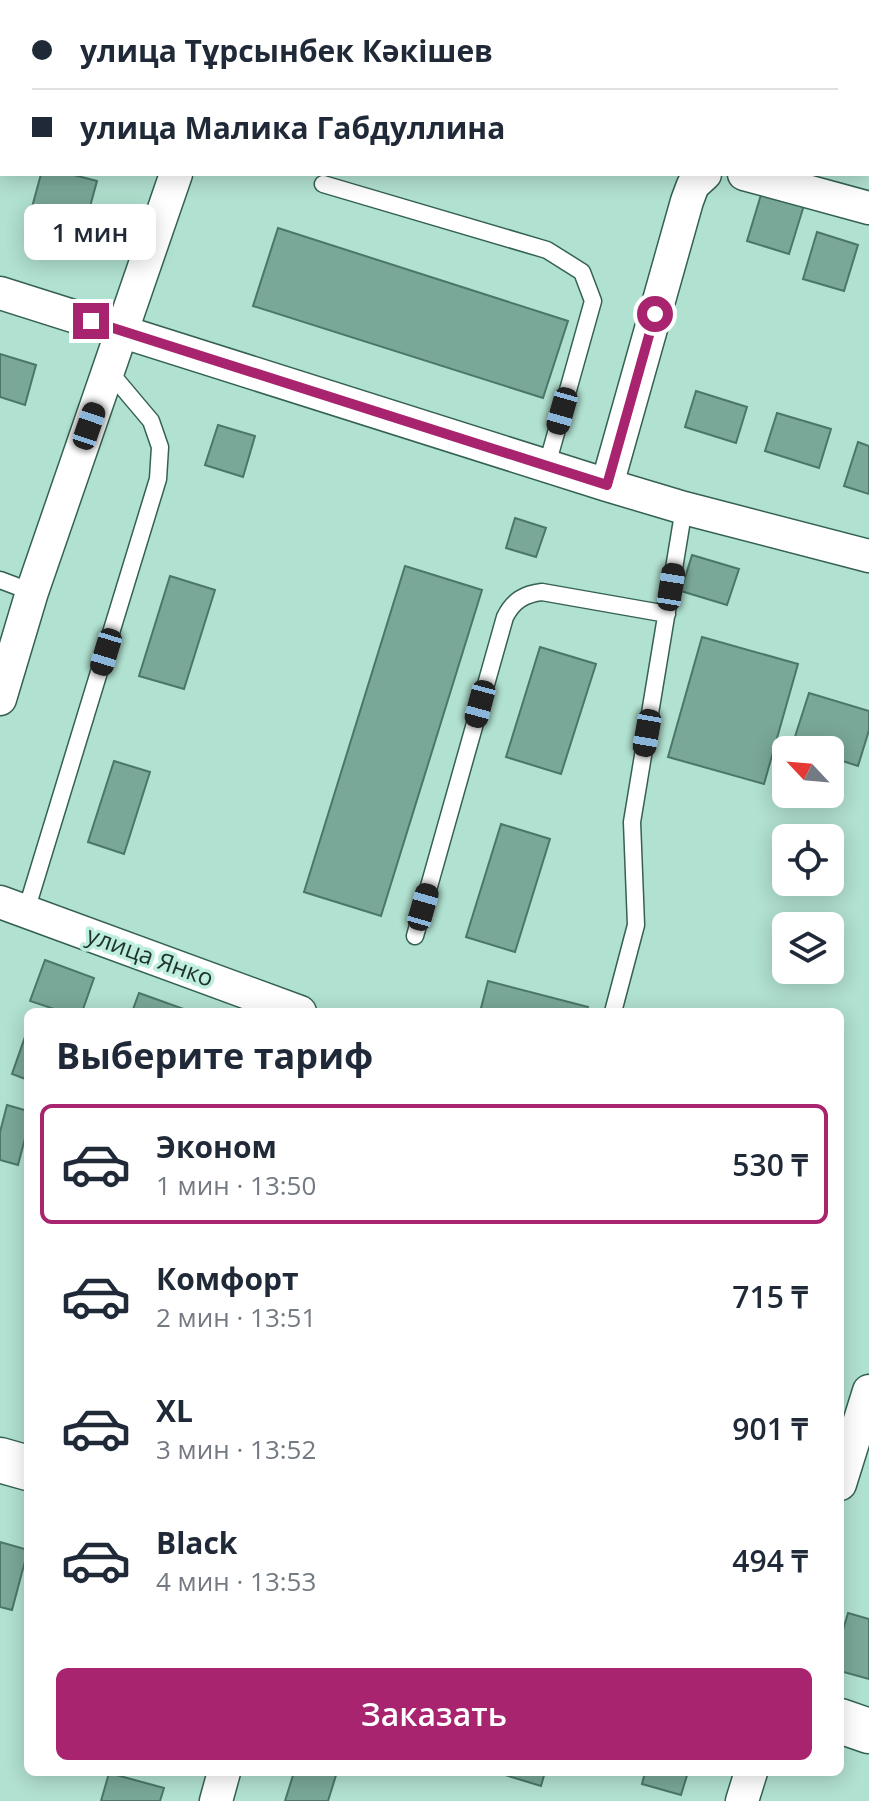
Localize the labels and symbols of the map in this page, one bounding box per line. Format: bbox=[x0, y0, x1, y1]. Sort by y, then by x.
callout: 1 мин bbox=[25, 205, 157, 261]
route start bbox=[637, 296, 673, 332]
route end bbox=[73, 303, 109, 339]
car bbox=[544, 385, 580, 437]
car bbox=[70, 399, 108, 453]
car bbox=[655, 561, 687, 613]
car bbox=[88, 626, 124, 678]
car bbox=[462, 678, 498, 730]
car bbox=[631, 707, 663, 759]
north arrow bbox=[772, 736, 844, 808]
car bbox=[405, 881, 441, 933]
street label: улица Янко bbox=[82, 917, 219, 994]

